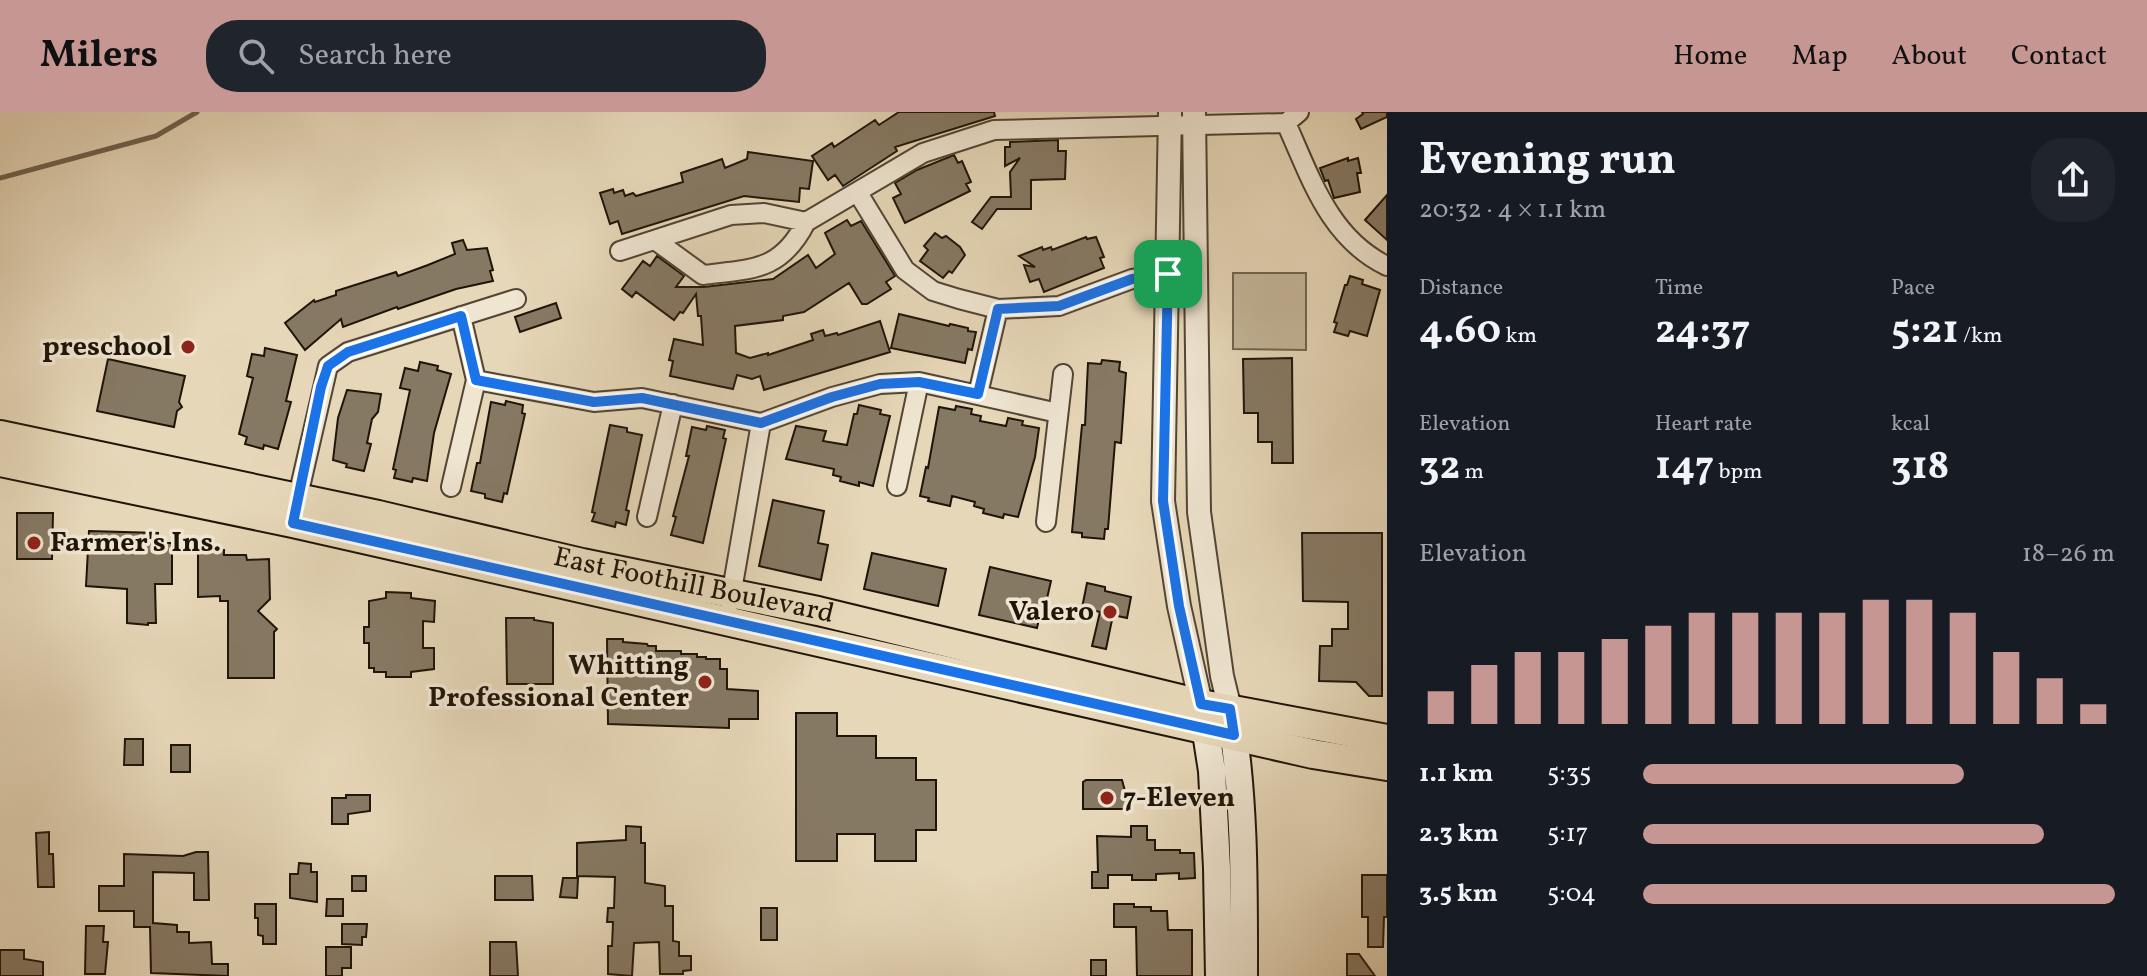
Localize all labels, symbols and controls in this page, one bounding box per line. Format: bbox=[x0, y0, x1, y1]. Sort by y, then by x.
search box bbox=[206, 20, 766, 92]
text: Milers bbox=[40, 30, 158, 83]
icon: search bbox=[234, 34, 278, 78]
text: Search here bbox=[298, 35, 452, 77]
text: Home bbox=[1673, 37, 1747, 76]
text: Map bbox=[1791, 37, 1847, 76]
text: About bbox=[1891, 37, 1967, 76]
text: Contact bbox=[2011, 37, 2107, 76]
text: Evening run bbox=[1419, 131, 1676, 192]
button: share bbox=[2031, 138, 2115, 222]
text: 20:32 · 4 × 1.1 km bbox=[1419, 192, 1606, 228]
pin bbox=[1134, 240, 1202, 308]
icon: arrive bbox=[1146, 252, 1190, 296]
text: Distance bbox=[1419, 273, 1503, 304]
text: Time bbox=[1655, 273, 1703, 304]
text: Pace bbox=[1891, 273, 1935, 304]
text: 4.60 bbox=[1419, 304, 1501, 360]
text: 24:37 bbox=[1655, 304, 1750, 360]
text: 5:21 bbox=[1891, 304, 1958, 360]
text: km bbox=[1501, 321, 1537, 352]
text: /km bbox=[1958, 321, 2002, 352]
place label: preschool bbox=[42, 328, 172, 367]
marker: preschool bbox=[179, 338, 197, 356]
text: Elevation bbox=[1419, 409, 1510, 440]
text: Heart rate bbox=[1655, 409, 1752, 440]
text: kcal bbox=[1891, 409, 1930, 440]
text: 32 bbox=[1419, 440, 1460, 496]
text: 147 bbox=[1655, 440, 1714, 496]
text: 318 bbox=[1891, 440, 1949, 496]
text: m bbox=[1460, 457, 1484, 488]
text: bpm bbox=[1714, 457, 1763, 488]
place label: Farmer's Ins. bbox=[50, 524, 221, 563]
marker: Farmer's Ins. bbox=[25, 534, 43, 552]
text: Elevation bbox=[1419, 536, 1527, 572]
text: 18–26 m bbox=[2022, 536, 2115, 572]
street label: East Foothill Boulevard bbox=[550, 537, 838, 634]
place label: Valero bbox=[1009, 593, 1094, 632]
marker: Valero bbox=[1101, 603, 1119, 621]
place label: Whitting Professional Center bbox=[428, 647, 689, 718]
marker: Whitting Professional Center bbox=[696, 673, 714, 691]
text: 1.1 km bbox=[1419, 756, 1493, 792]
text: 5:35 bbox=[1547, 756, 1592, 792]
place label: 7-Eleven bbox=[1123, 779, 1235, 818]
marker: 7-Eleven bbox=[1098, 789, 1116, 807]
text: 2.3 km bbox=[1419, 816, 1499, 852]
text: 5:17 bbox=[1547, 816, 1588, 852]
text: 3.5 km bbox=[1419, 876, 1498, 912]
text: 5:04 bbox=[1547, 876, 1596, 912]

